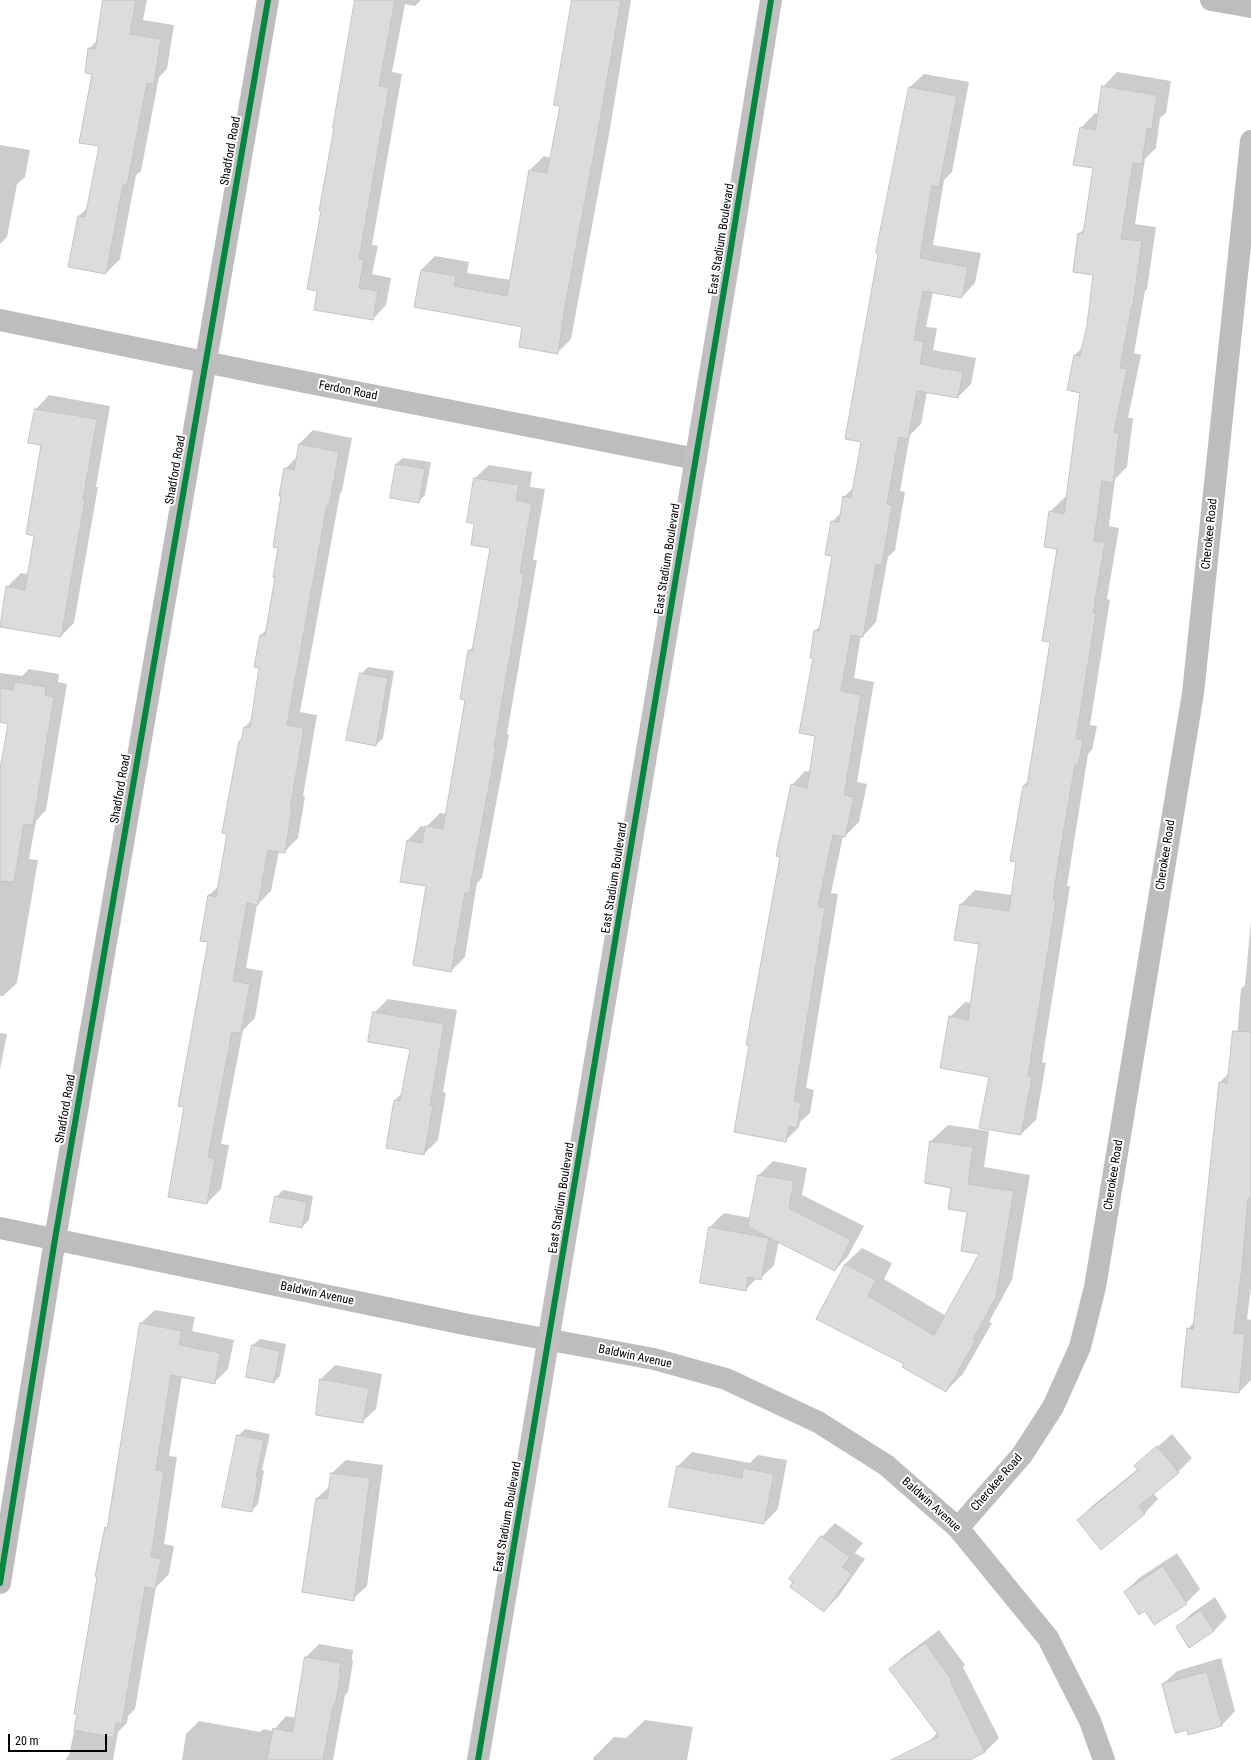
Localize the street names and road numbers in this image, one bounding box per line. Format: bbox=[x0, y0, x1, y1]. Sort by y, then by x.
street label: Shadford Road bbox=[218, 115, 244, 187]
street label: East Stadium Boulevard bbox=[706, 182, 738, 296]
street label: Ferdon Road bbox=[317, 378, 379, 404]
street label: Shadford Road bbox=[163, 434, 189, 506]
street label: Cherokee Road bbox=[1199, 498, 1221, 570]
street label: East Stadium Boulevard bbox=[652, 502, 684, 616]
street label: Shadford Road bbox=[108, 753, 134, 825]
street label: Cherokee Road bbox=[1153, 819, 1179, 891]
street label: East Stadium Boulevard bbox=[599, 821, 631, 935]
street label: Shadford Road bbox=[53, 1073, 79, 1145]
street label: Cherokee Road bbox=[1101, 1139, 1127, 1211]
street label: East Stadium Boulevard bbox=[546, 1141, 578, 1255]
street label: Baldwin Avenue bbox=[279, 1279, 355, 1309]
street label: Baldwin Avenue bbox=[597, 1342, 673, 1372]
street label: Cherokee Road bbox=[968, 1451, 1026, 1515]
street label: East Stadium Boulevard bbox=[491, 1460, 525, 1574]
street label: Baldwin Avenue bbox=[898, 1475, 964, 1535]

